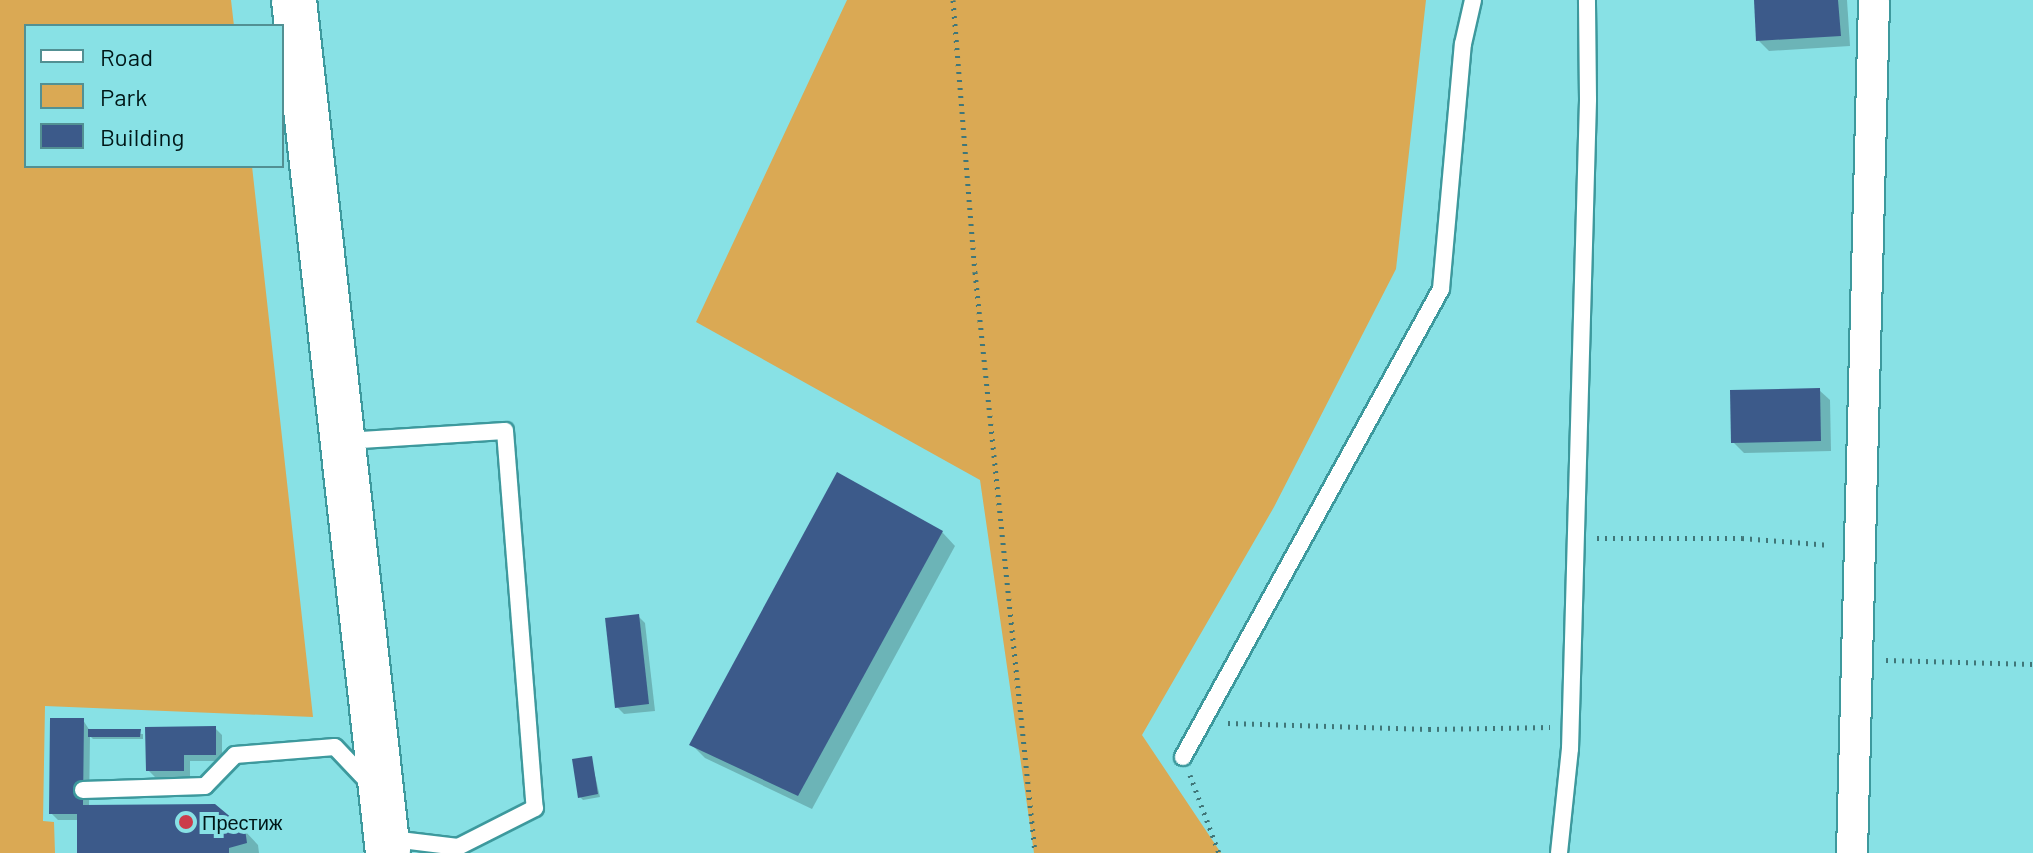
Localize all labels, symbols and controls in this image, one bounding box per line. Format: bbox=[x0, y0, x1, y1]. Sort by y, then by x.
legend bbox=[24, 24, 284, 168]
text: Road bbox=[100, 42, 153, 71]
text: Park bbox=[100, 82, 147, 111]
text: Building bbox=[100, 122, 184, 151]
place label: Престиж bbox=[202, 810, 282, 834]
marker: Престиж bbox=[177, 813, 195, 831]

